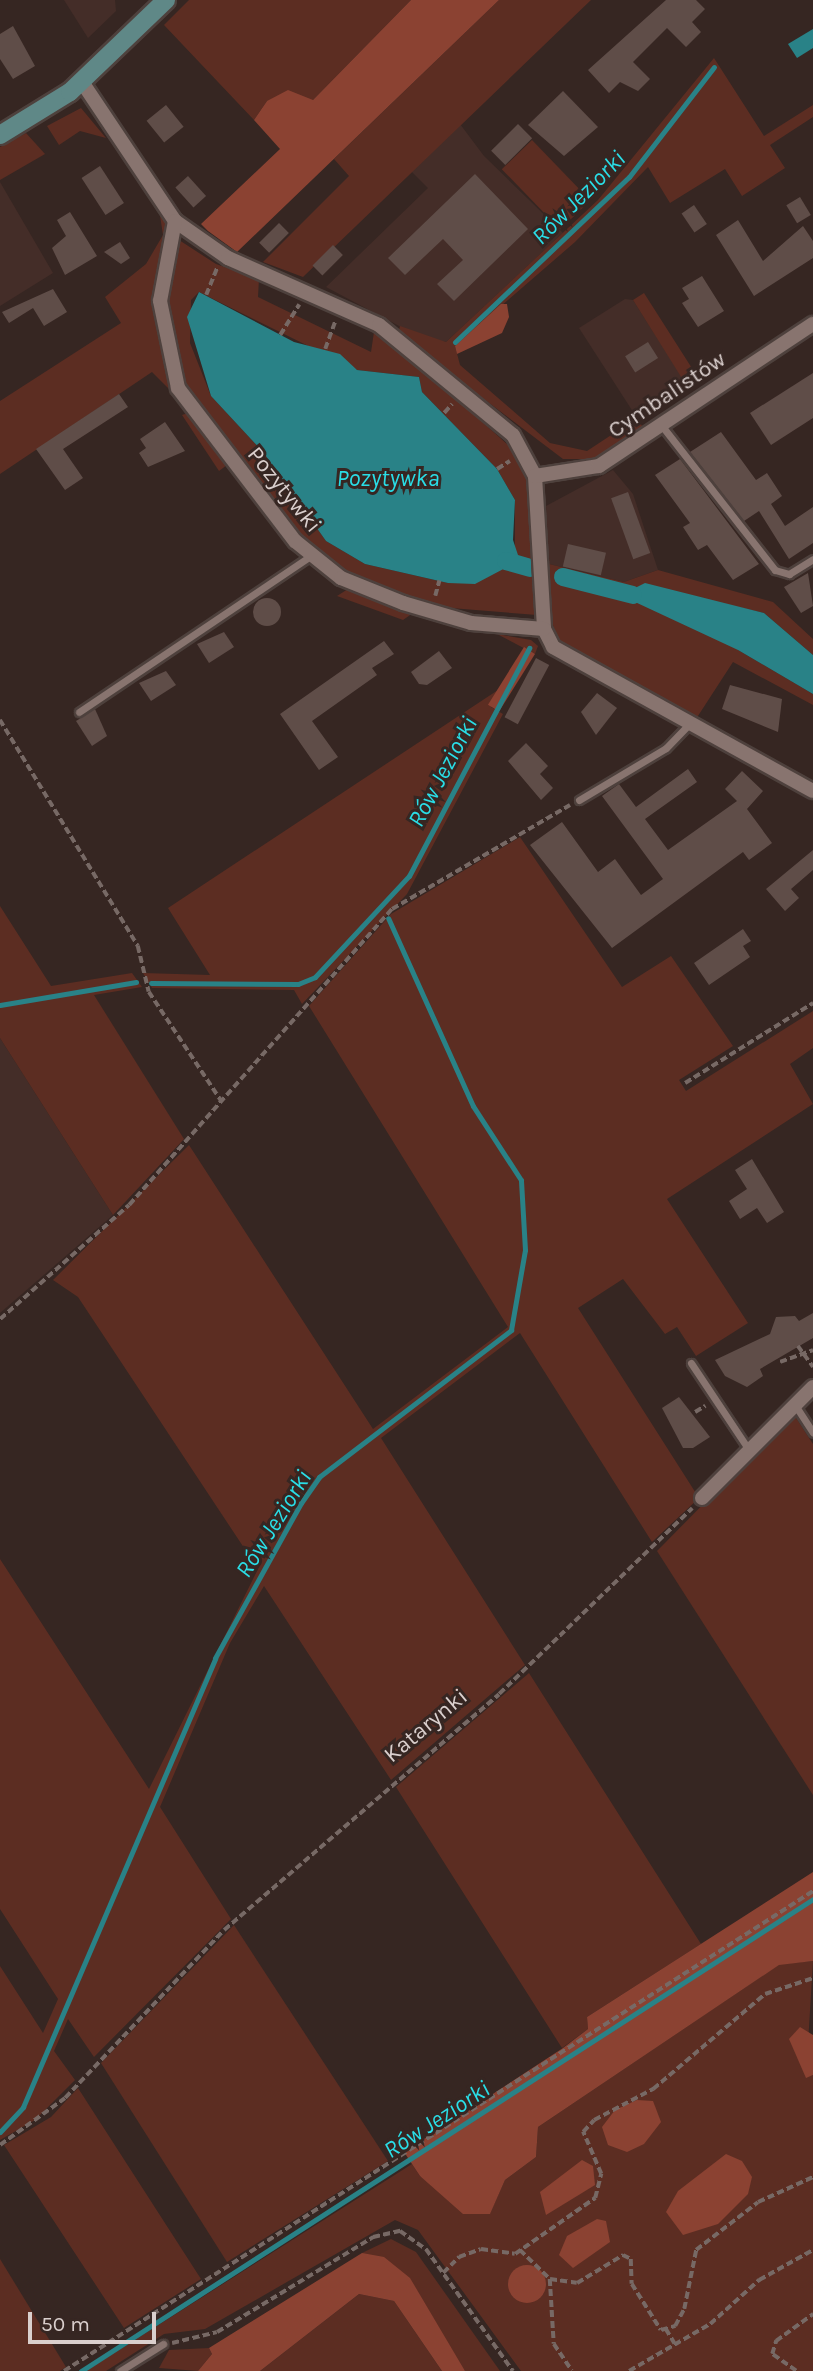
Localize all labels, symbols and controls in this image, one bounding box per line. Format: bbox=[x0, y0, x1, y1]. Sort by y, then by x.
water label: Rów Jeziorki bbox=[526, 145, 632, 251]
street label: Cymbalistów bbox=[603, 346, 731, 444]
street label: Pozytywki bbox=[241, 441, 327, 539]
water label: Pozytywka bbox=[337, 465, 439, 493]
water label: Rów Jeziorki bbox=[402, 712, 484, 832]
water label: Rów Jeziorki bbox=[230, 1465, 318, 1583]
street label: Katarynki bbox=[379, 1683, 473, 1769]
water label: Rów Jeziorki bbox=[378, 2075, 496, 2165]
scale bar bbox=[32, 2298, 159, 2342]
text: 50 m bbox=[41, 2312, 90, 2336]

